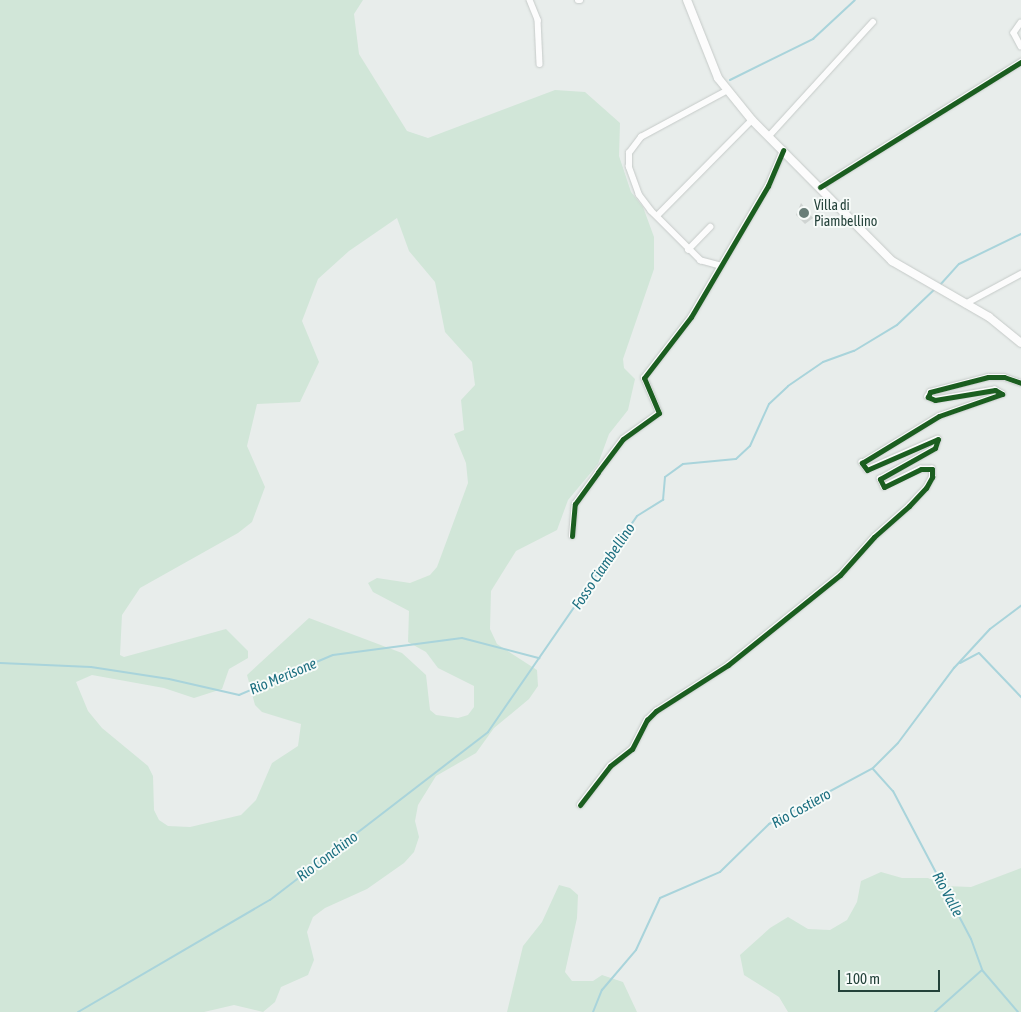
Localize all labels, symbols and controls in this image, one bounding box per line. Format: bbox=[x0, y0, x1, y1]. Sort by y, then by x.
place label: Villa di Piambellino bbox=[814, 197, 877, 230]
marker: Villa di Piambellino bbox=[798, 207, 810, 219]
water label: Fosso Ciambellino bbox=[568, 519, 638, 613]
water label: Rio Merisone bbox=[247, 654, 319, 698]
water label: Rio Costiero bbox=[768, 784, 834, 832]
water label: Rio Conchino bbox=[293, 827, 361, 885]
water label: Rio Valle bbox=[929, 868, 967, 920]
scale bar bbox=[841, 960, 944, 992]
text: 100 m bbox=[846, 970, 880, 987]

